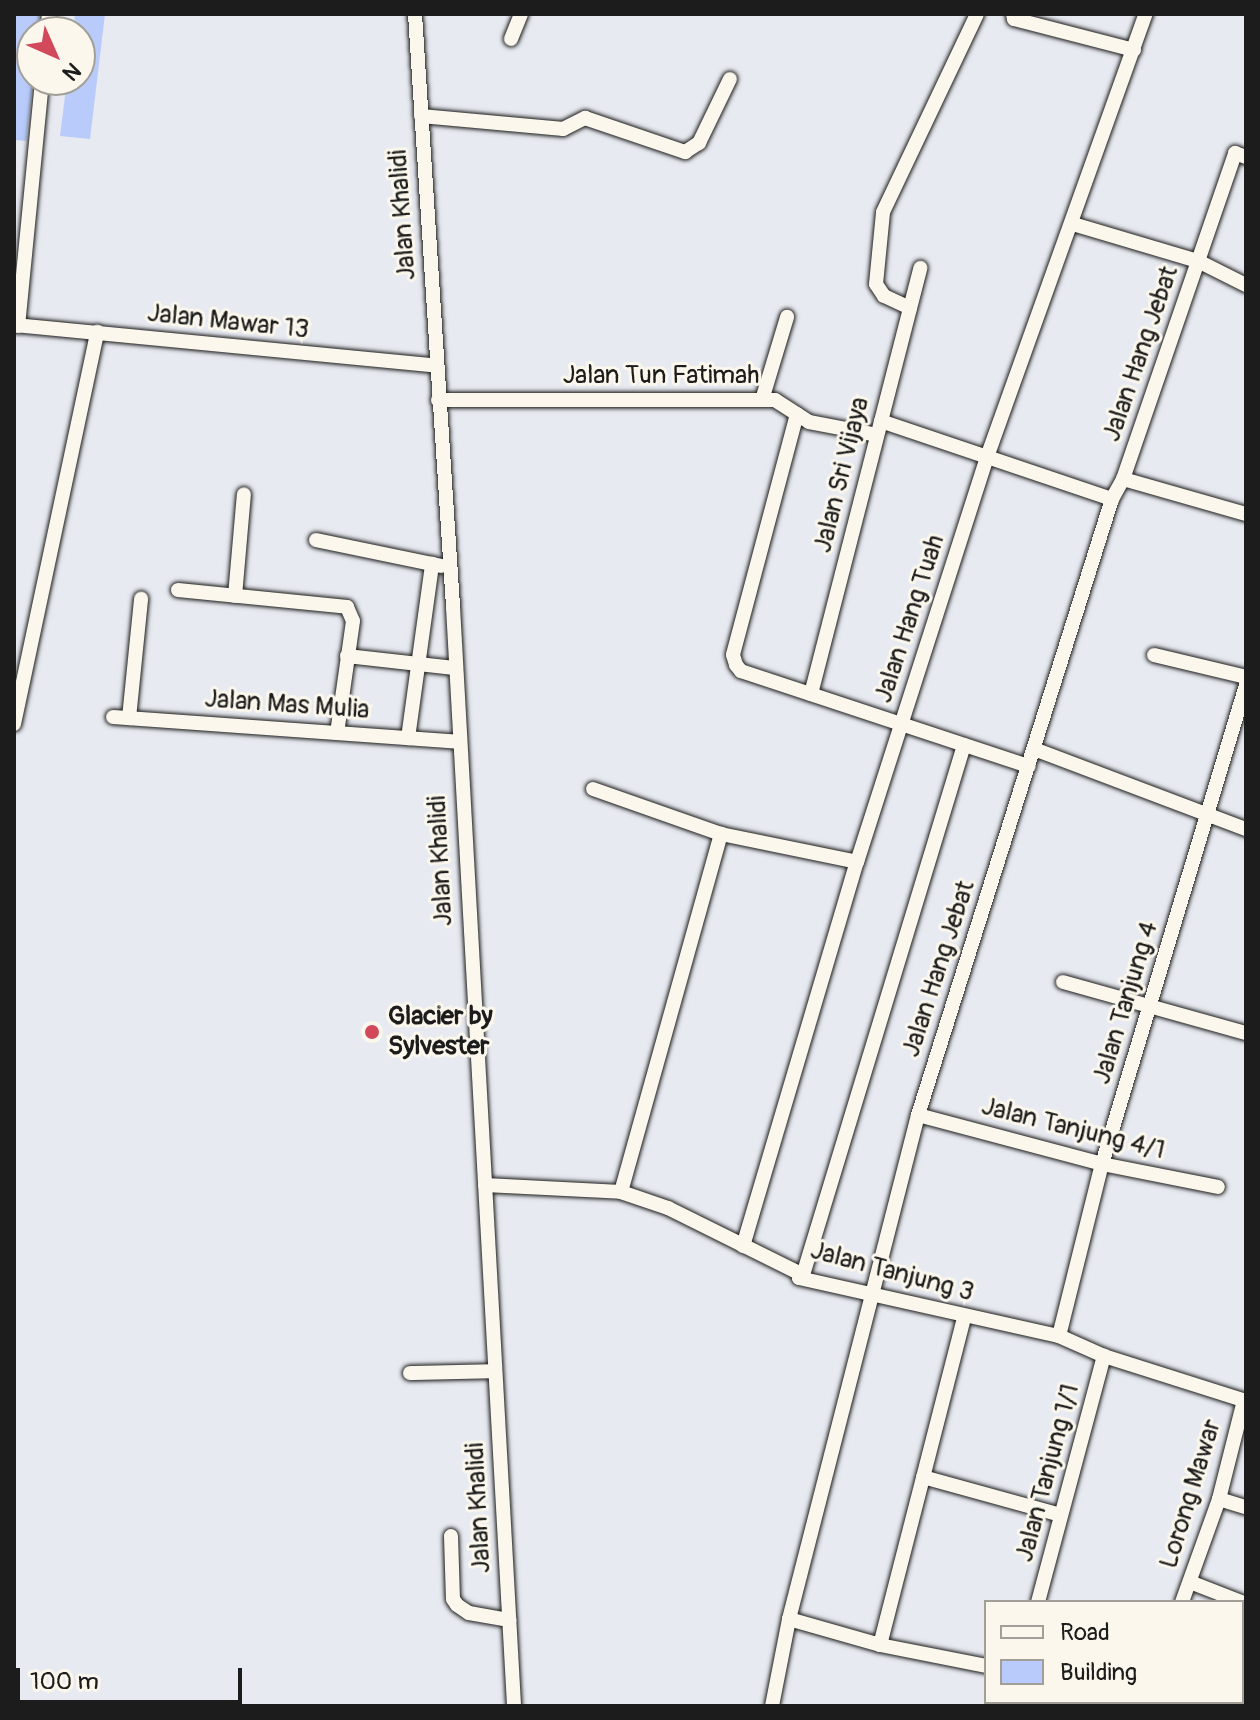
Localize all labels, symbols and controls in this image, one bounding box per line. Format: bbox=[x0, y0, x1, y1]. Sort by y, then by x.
north arrow bbox=[16, 16, 96, 96]
text: N bbox=[56, 56, 87, 87]
street label: Jalan Khalidi bbox=[383, 149, 423, 281]
street label: Jalan Hang Jebat bbox=[1096, 262, 1186, 446]
street label: Jalan Mawar 13 bbox=[146, 298, 310, 346]
street label: Jalan Tun Fatimah bbox=[563, 360, 759, 392]
street label: Jalan Sri Vijaya bbox=[808, 394, 876, 556]
street label: Jalan Hang Tuah bbox=[868, 531, 952, 707]
street label: Jalan Mas Mulia bbox=[204, 684, 370, 726]
street label: Jalan Khalidi bbox=[422, 795, 460, 927]
street label: Jalan Hang Jebat bbox=[896, 877, 982, 1061]
street label: Jalan Tanjung 4 bbox=[1086, 918, 1166, 1088]
place label: Glacier by Sylvester bbox=[388, 1001, 493, 1062]
marker: Glacier by Sylvester bbox=[363, 1023, 381, 1041]
street label: Jalan Tanjung 4/1 bbox=[978, 1091, 1168, 1167]
street label: Jalan Tanjung 3 bbox=[807, 1235, 977, 1309]
street label: Jalan Tanjung 1/1 bbox=[1009, 1381, 1087, 1565]
street label: Lorong Mawar bbox=[1154, 1416, 1228, 1572]
street label: Jalan Khalidi bbox=[460, 1442, 498, 1574]
legend bbox=[984, 1600, 1244, 1704]
text: Road bbox=[1060, 1618, 1110, 1647]
scale bar bbox=[20, 1652, 246, 1702]
text: Building bbox=[1060, 1658, 1137, 1687]
text: 100 m bbox=[30, 1667, 99, 1696]

